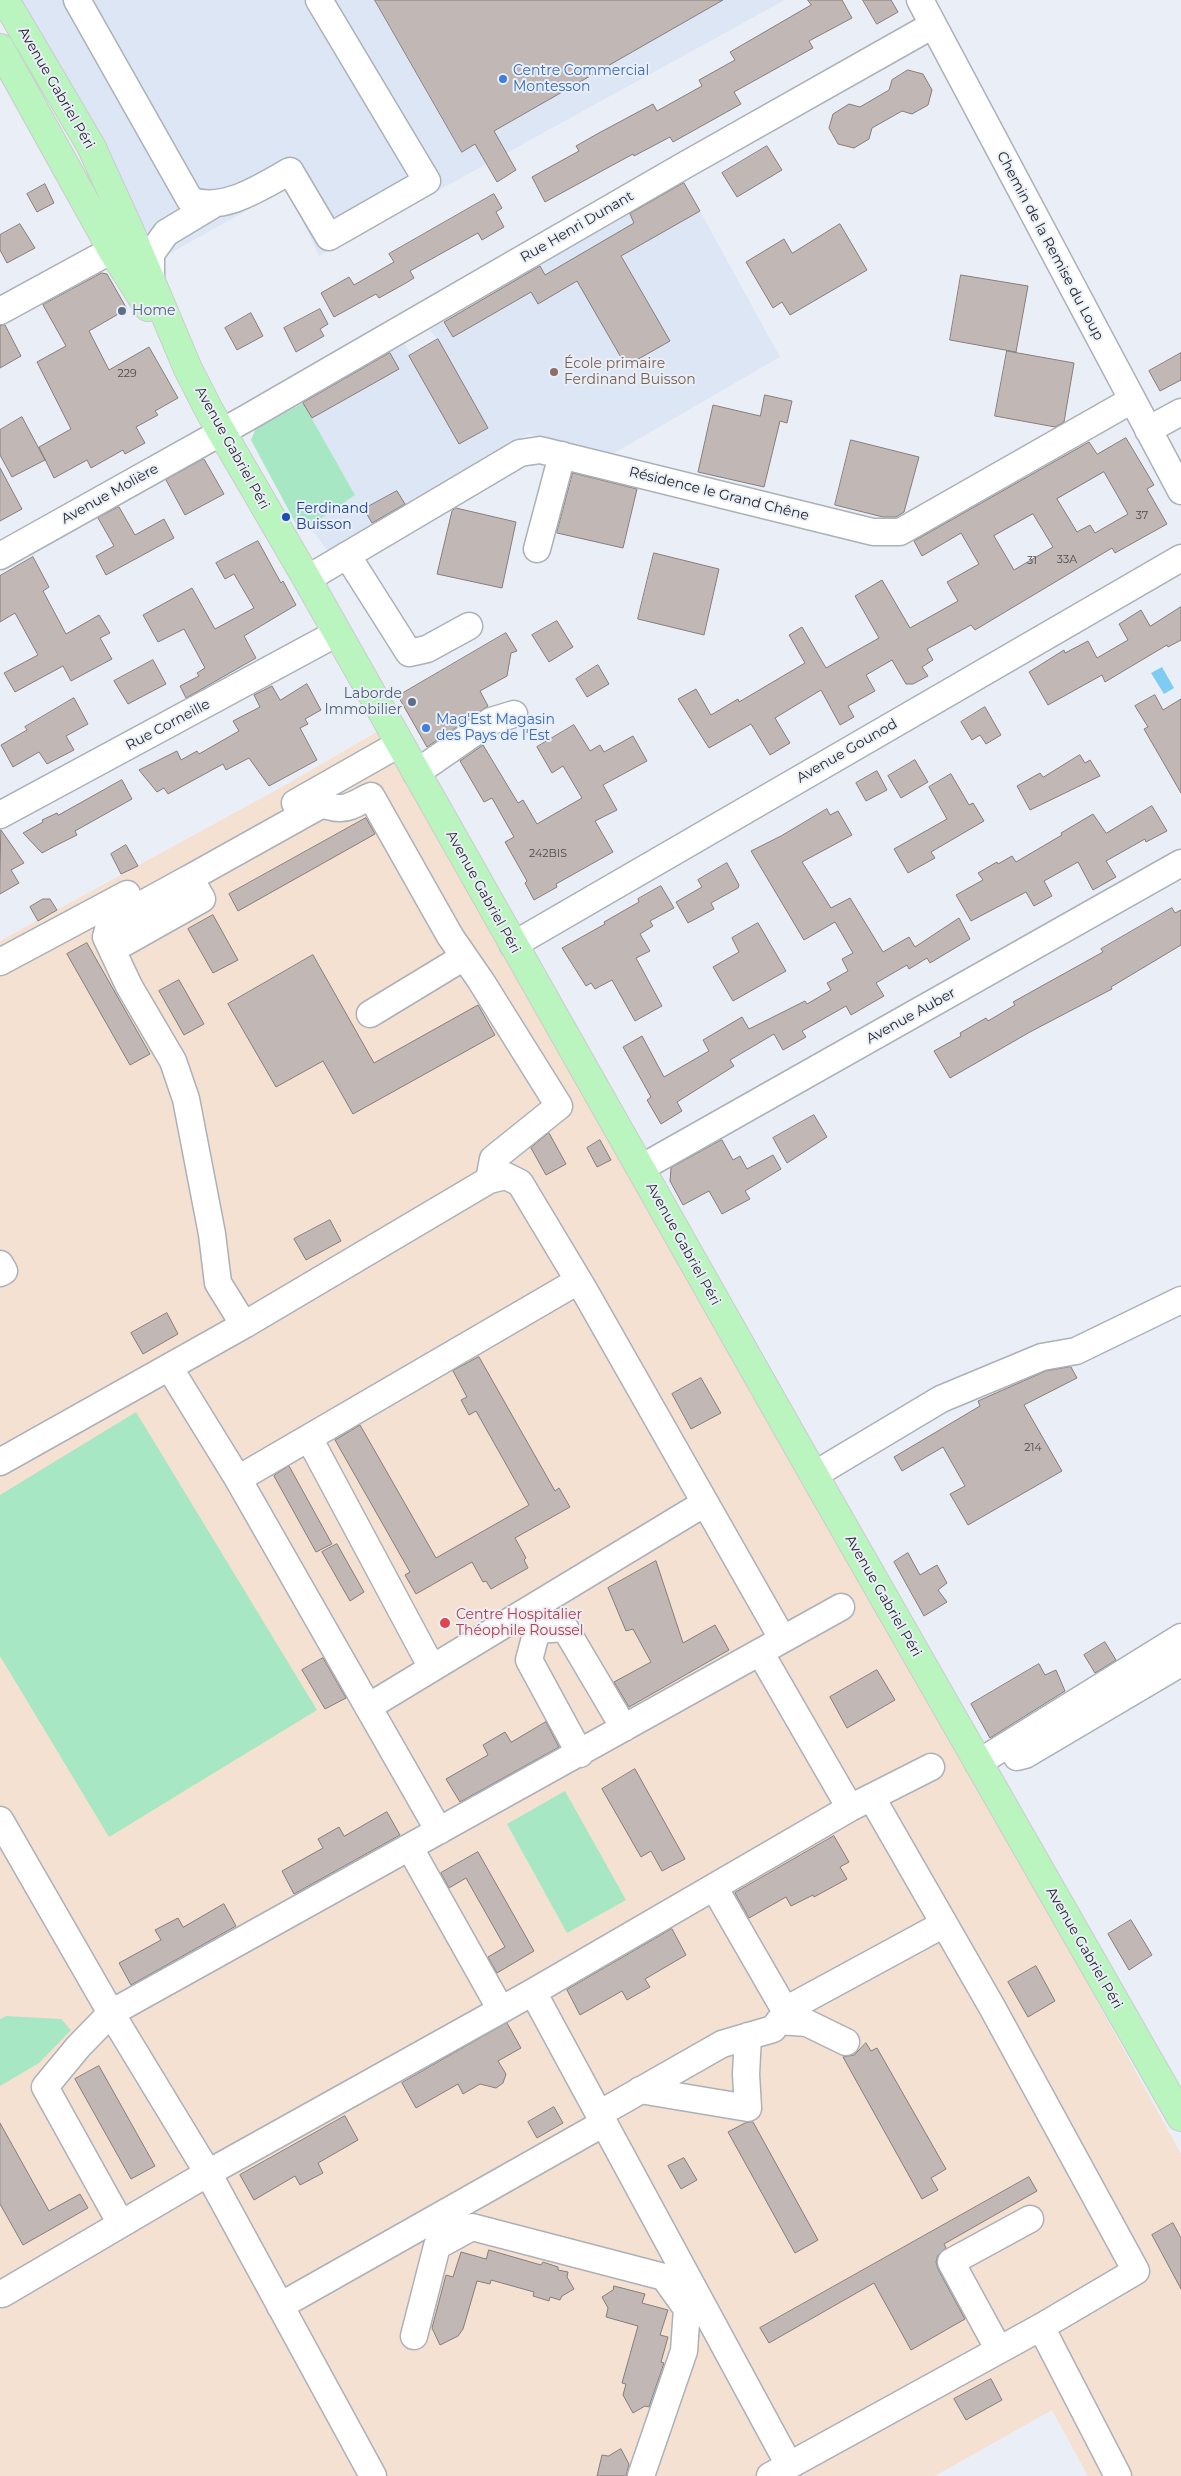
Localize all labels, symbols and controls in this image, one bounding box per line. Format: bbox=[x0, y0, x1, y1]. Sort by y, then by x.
street label: Avenue Gabriel Péri bbox=[14, 24, 98, 152]
place label: Centre Commercial Montesson bbox=[513, 63, 649, 95]
marker: Centre Commercial Montesson bbox=[497, 73, 509, 85]
street label: Chemin de la Remise du Loup bbox=[993, 149, 1107, 343]
street label: Rue Henri Dunant bbox=[517, 188, 637, 266]
place label: Home bbox=[132, 303, 175, 319]
marker: Home bbox=[116, 305, 128, 317]
place label: École primaire Ferdinand Buisson bbox=[564, 356, 696, 388]
marker: École primaire Ferdinand Buisson bbox=[548, 366, 560, 378]
house number: 229 bbox=[117, 367, 137, 381]
street label: Avenue Gabriel Péri bbox=[191, 384, 273, 512]
street label: Avenue Molière bbox=[58, 460, 162, 528]
street label: Résidence le Grand Chêne bbox=[627, 463, 811, 525]
place label: Ferdinand Buisson bbox=[296, 501, 368, 534]
house number: 37 bbox=[1136, 509, 1148, 523]
marker: Ferdinand Buisson bbox=[280, 511, 292, 523]
house number: 33A bbox=[1057, 553, 1077, 567]
house number: 31 bbox=[1027, 554, 1037, 568]
place label: Laborde Immobilier bbox=[324, 686, 402, 719]
street label: Rue Corneille bbox=[123, 696, 213, 754]
marker: Laborde Immobilier bbox=[406, 696, 418, 708]
place label: Mag'Est Magasin des Pays de l'Est bbox=[436, 712, 555, 744]
street label: Avenue Gounod bbox=[794, 715, 900, 787]
marker: Mag'Est Magasin des Pays de l'Est bbox=[420, 722, 432, 734]
street label: Avenue Gabriel Péri bbox=[442, 828, 524, 956]
house number: 242BIS bbox=[529, 847, 567, 861]
street label: Avenue Auber bbox=[863, 985, 959, 1047]
street label: Avenue Gabriel Péri bbox=[642, 1180, 724, 1308]
house number: 214 bbox=[1024, 1441, 1042, 1455]
street label: Avenue Gabriel Péri bbox=[841, 1532, 925, 1660]
place label: Centre Hospitalier Théophile Roussel bbox=[456, 1607, 584, 1640]
marker: Centre Hospitalier Théophile Roussel bbox=[438, 1616, 452, 1630]
street label: Avenue Gabriel Péri bbox=[1042, 1884, 1126, 2012]

